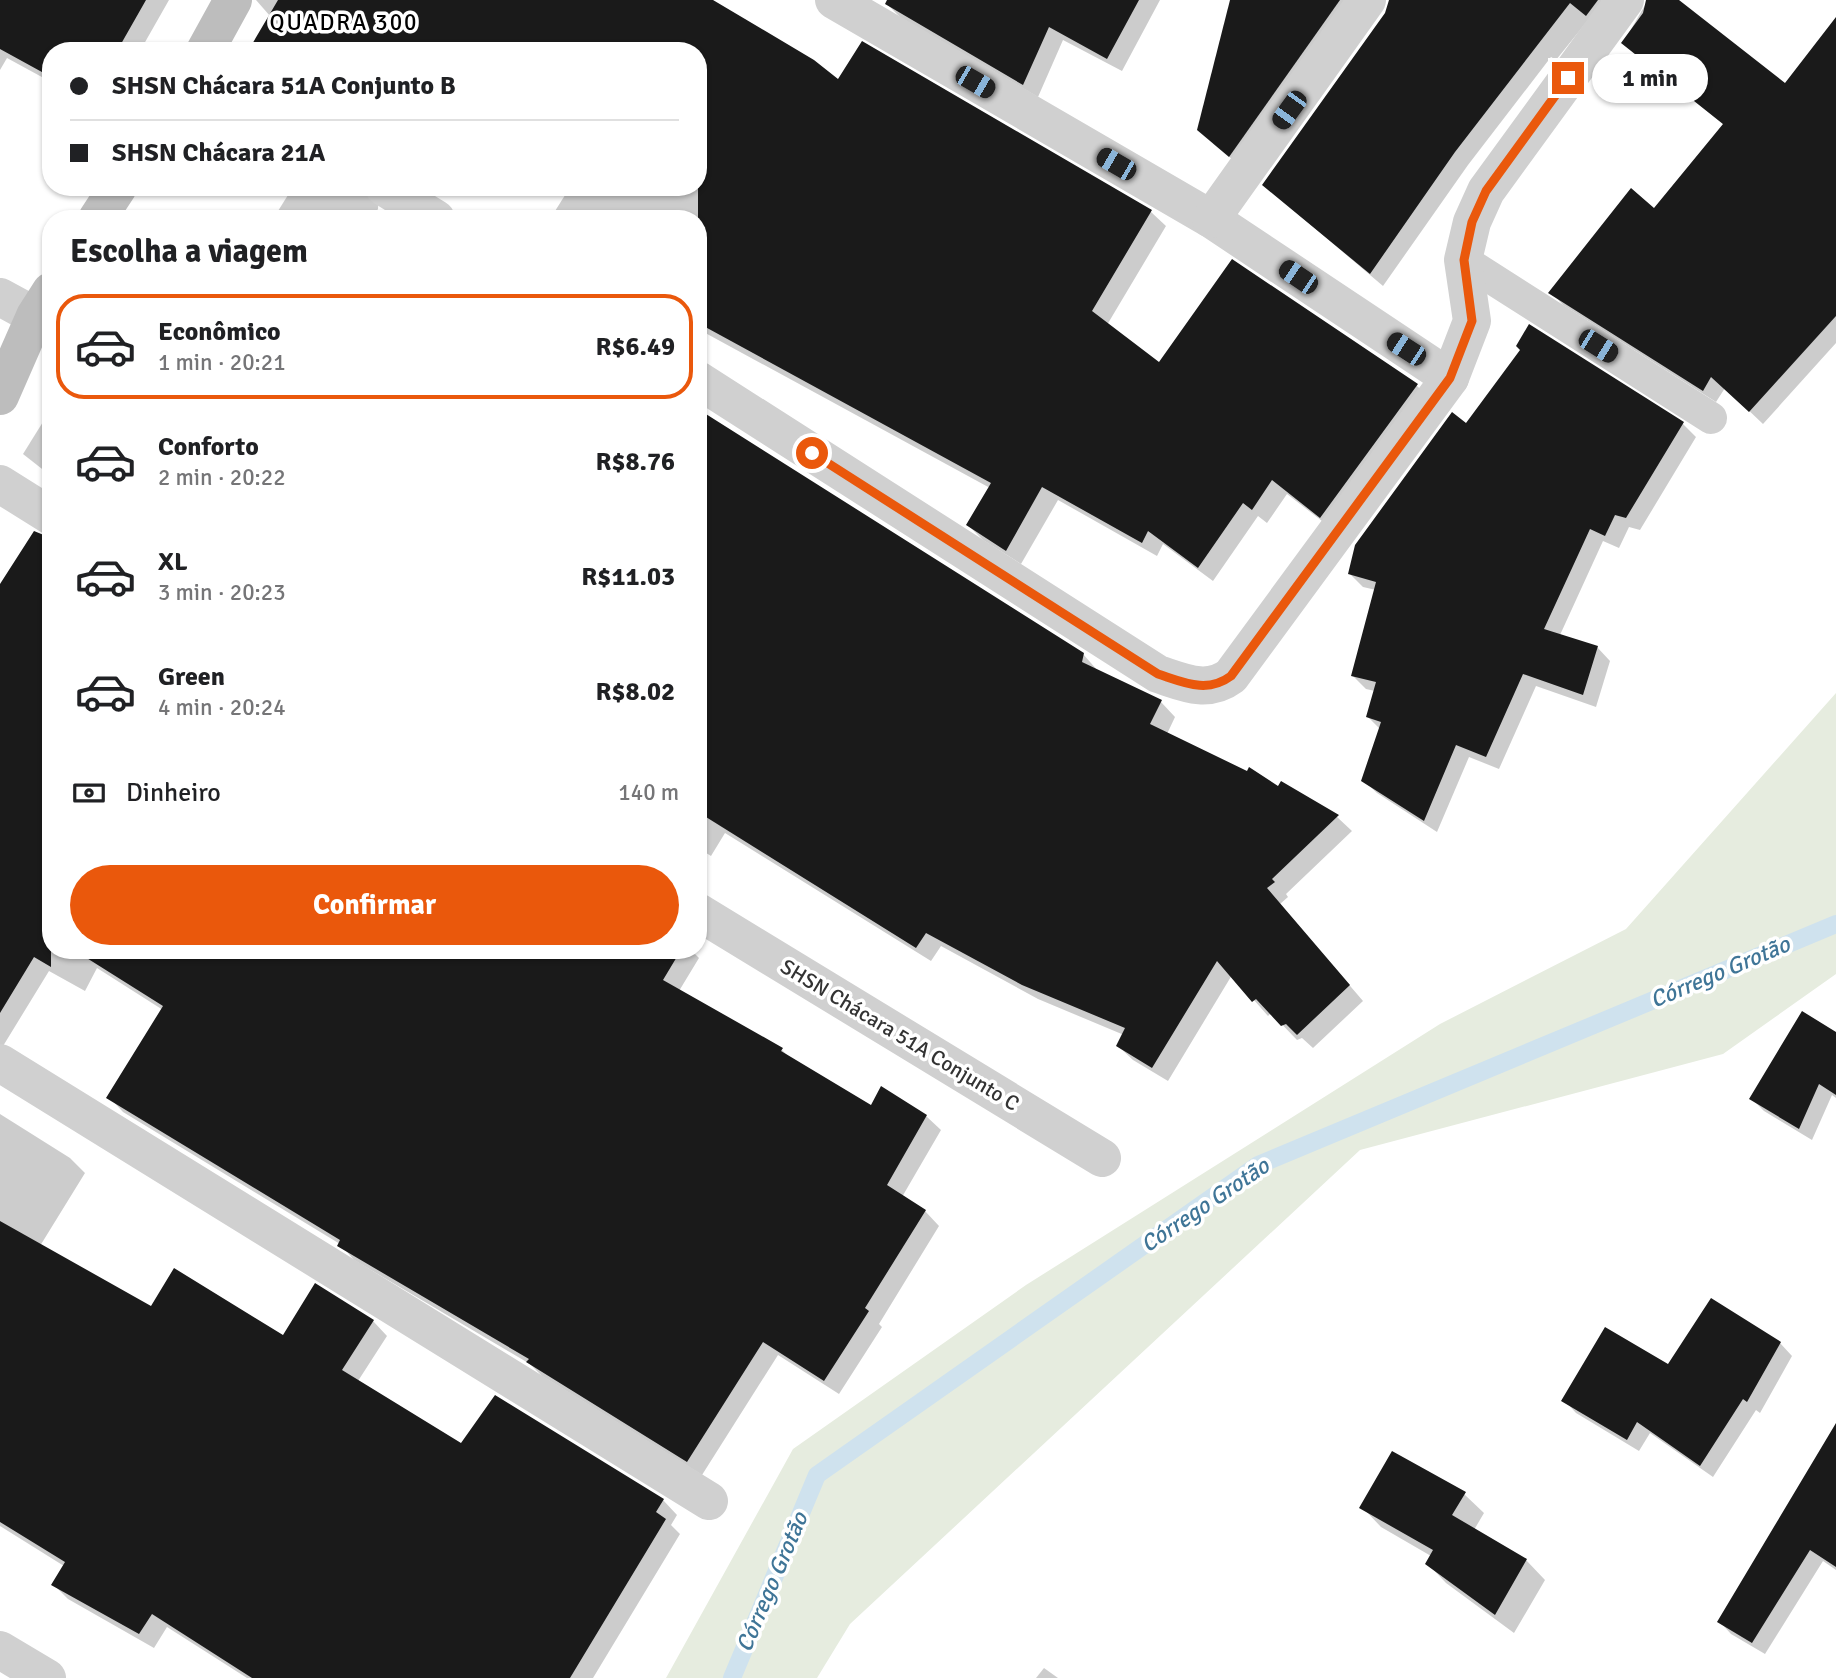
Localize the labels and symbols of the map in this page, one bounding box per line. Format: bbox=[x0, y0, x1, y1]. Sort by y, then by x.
district label: QUADRA 300 bbox=[269, 8, 419, 37]
callout: 1 min bbox=[1592, 54, 1708, 102]
car bbox=[952, 62, 999, 102]
route end bbox=[1552, 62, 1584, 94]
car bbox=[1269, 87, 1310, 133]
car bbox=[1093, 144, 1140, 184]
car bbox=[1275, 257, 1322, 297]
car bbox=[1575, 326, 1622, 366]
car bbox=[1383, 329, 1430, 369]
route start bbox=[796, 437, 828, 469]
water label: Córrego Grotão bbox=[1646, 929, 1795, 1014]
street label: SHSN Chácara 51A Conjunto C bbox=[776, 953, 1024, 1117]
water label: Córrego Grotão bbox=[1135, 1151, 1276, 1259]
water label: Córrego Grotão bbox=[730, 1507, 815, 1656]

